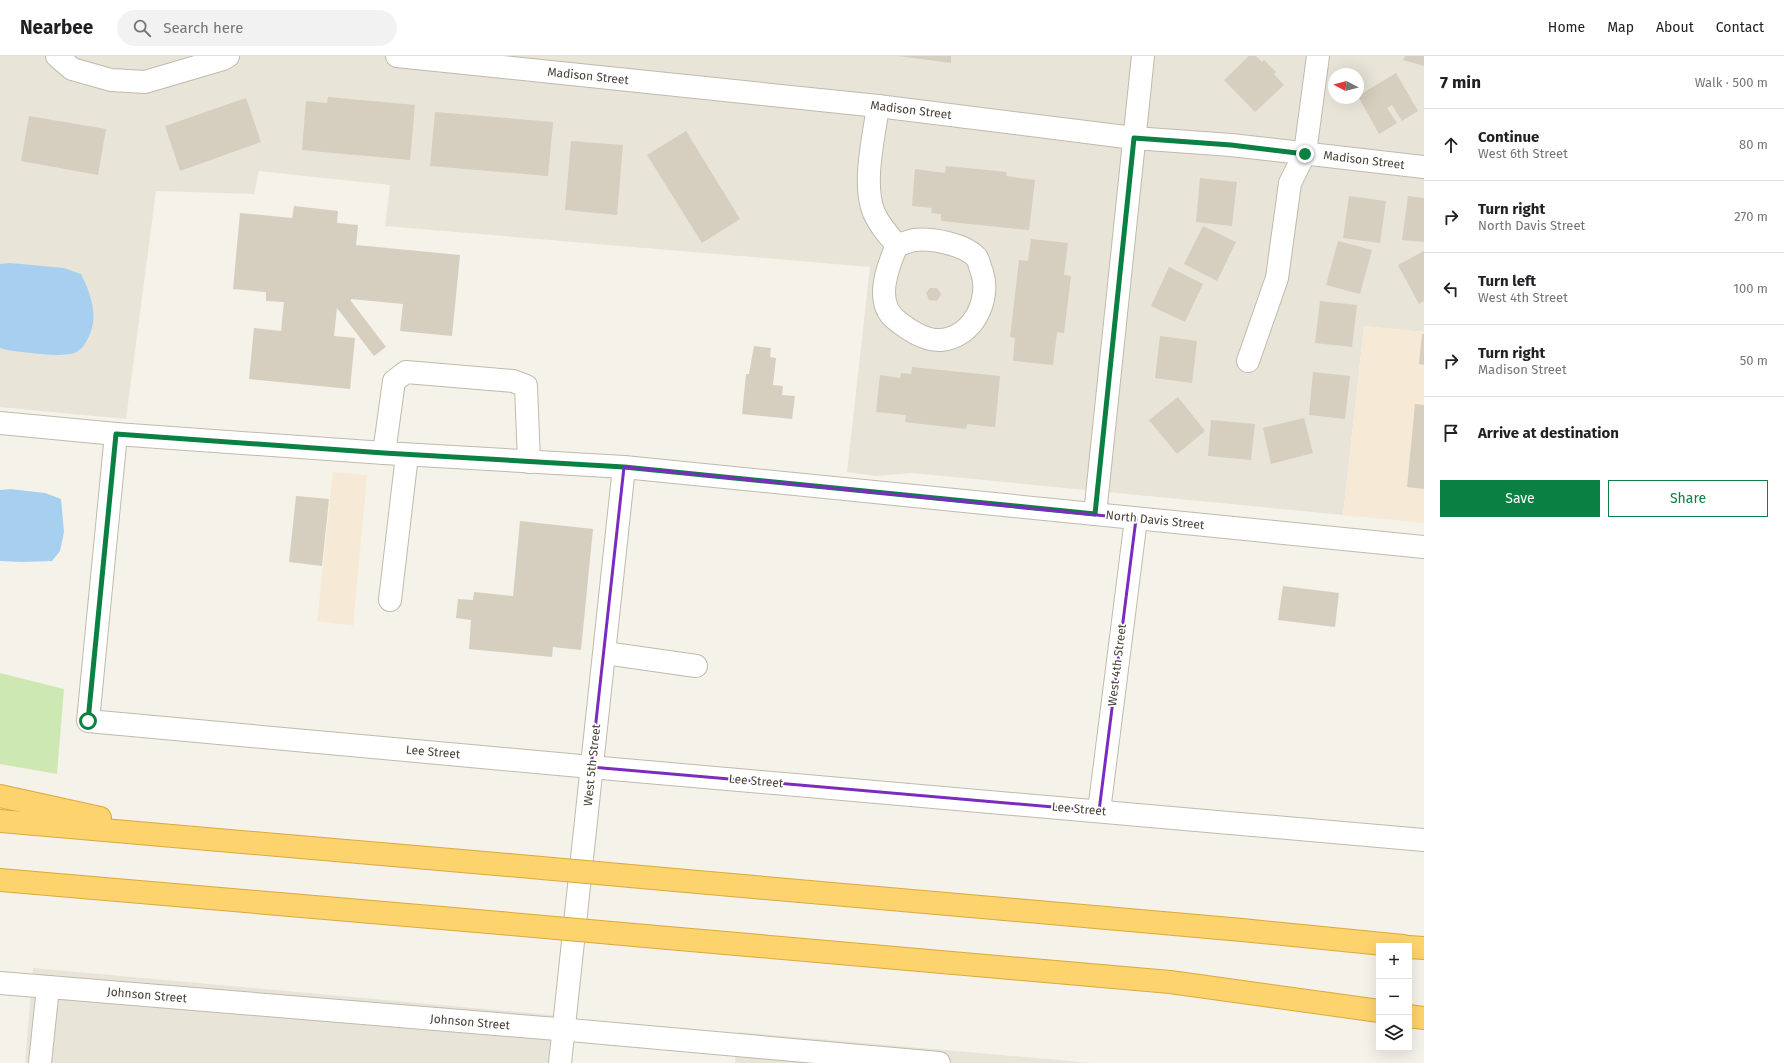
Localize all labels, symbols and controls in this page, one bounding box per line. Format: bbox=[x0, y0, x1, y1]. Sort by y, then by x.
search box bbox=[117, 10, 397, 46]
text: Nearbee bbox=[20, 16, 93, 39]
icon: search bbox=[131, 17, 153, 39]
text: Search here bbox=[163, 19, 243, 37]
text: Home bbox=[1548, 19, 1585, 36]
text: Map bbox=[1607, 19, 1634, 36]
text: About bbox=[1656, 19, 1694, 36]
text: Contact bbox=[1716, 19, 1764, 36]
street label: Madison Street bbox=[547, 65, 630, 87]
north arrow bbox=[1328, 68, 1364, 104]
text: 7 min bbox=[1440, 72, 1481, 93]
text: Walk · 500 m bbox=[1695, 75, 1768, 90]
street label: Madison Street bbox=[870, 98, 953, 122]
text: Continue bbox=[1478, 128, 1539, 146]
icon: ahead bbox=[1440, 134, 1462, 156]
text: 80 m bbox=[1739, 137, 1768, 152]
route end bbox=[1296, 145, 1314, 163]
text: West 6th Street bbox=[1478, 146, 1568, 161]
street label: Madison Street bbox=[1323, 148, 1406, 172]
text: Turn right bbox=[1478, 200, 1545, 218]
icon: right bbox=[1440, 206, 1462, 228]
text: 270 m bbox=[1734, 209, 1768, 224]
text: North Davis Street bbox=[1478, 218, 1585, 233]
text: Turn left bbox=[1478, 272, 1536, 290]
icon: left bbox=[1440, 278, 1462, 300]
text: 100 m bbox=[1733, 281, 1768, 296]
text: West 4th Street bbox=[1478, 290, 1568, 305]
text: Turn right bbox=[1478, 344, 1545, 362]
icon: right bbox=[1440, 350, 1462, 372]
text: 50 m bbox=[1740, 353, 1768, 368]
text: Madison Street bbox=[1478, 362, 1567, 377]
icon: arrive bbox=[1440, 422, 1462, 444]
text: Arrive at destination bbox=[1478, 424, 1619, 442]
button: Save bbox=[1440, 480, 1600, 517]
button: Share bbox=[1608, 480, 1768, 517]
street label: North Davis Street bbox=[1105, 508, 1206, 532]
street label: West 4th Street bbox=[1105, 622, 1129, 707]
route start bbox=[79, 712, 97, 730]
street label: West 5th Street bbox=[581, 723, 603, 807]
street label: Lee Street bbox=[405, 743, 461, 761]
street label: Lee Street bbox=[728, 772, 784, 790]
street label: Lee Street bbox=[1051, 800, 1107, 818]
map controls bbox=[1376, 943, 1412, 1051]
button: + bbox=[1376, 943, 1412, 979]
button: − bbox=[1376, 979, 1412, 1015]
street label: Johnson Street bbox=[106, 985, 188, 1006]
street label: Johnson Street bbox=[429, 1012, 511, 1033]
button: layers bbox=[1376, 1015, 1412, 1051]

